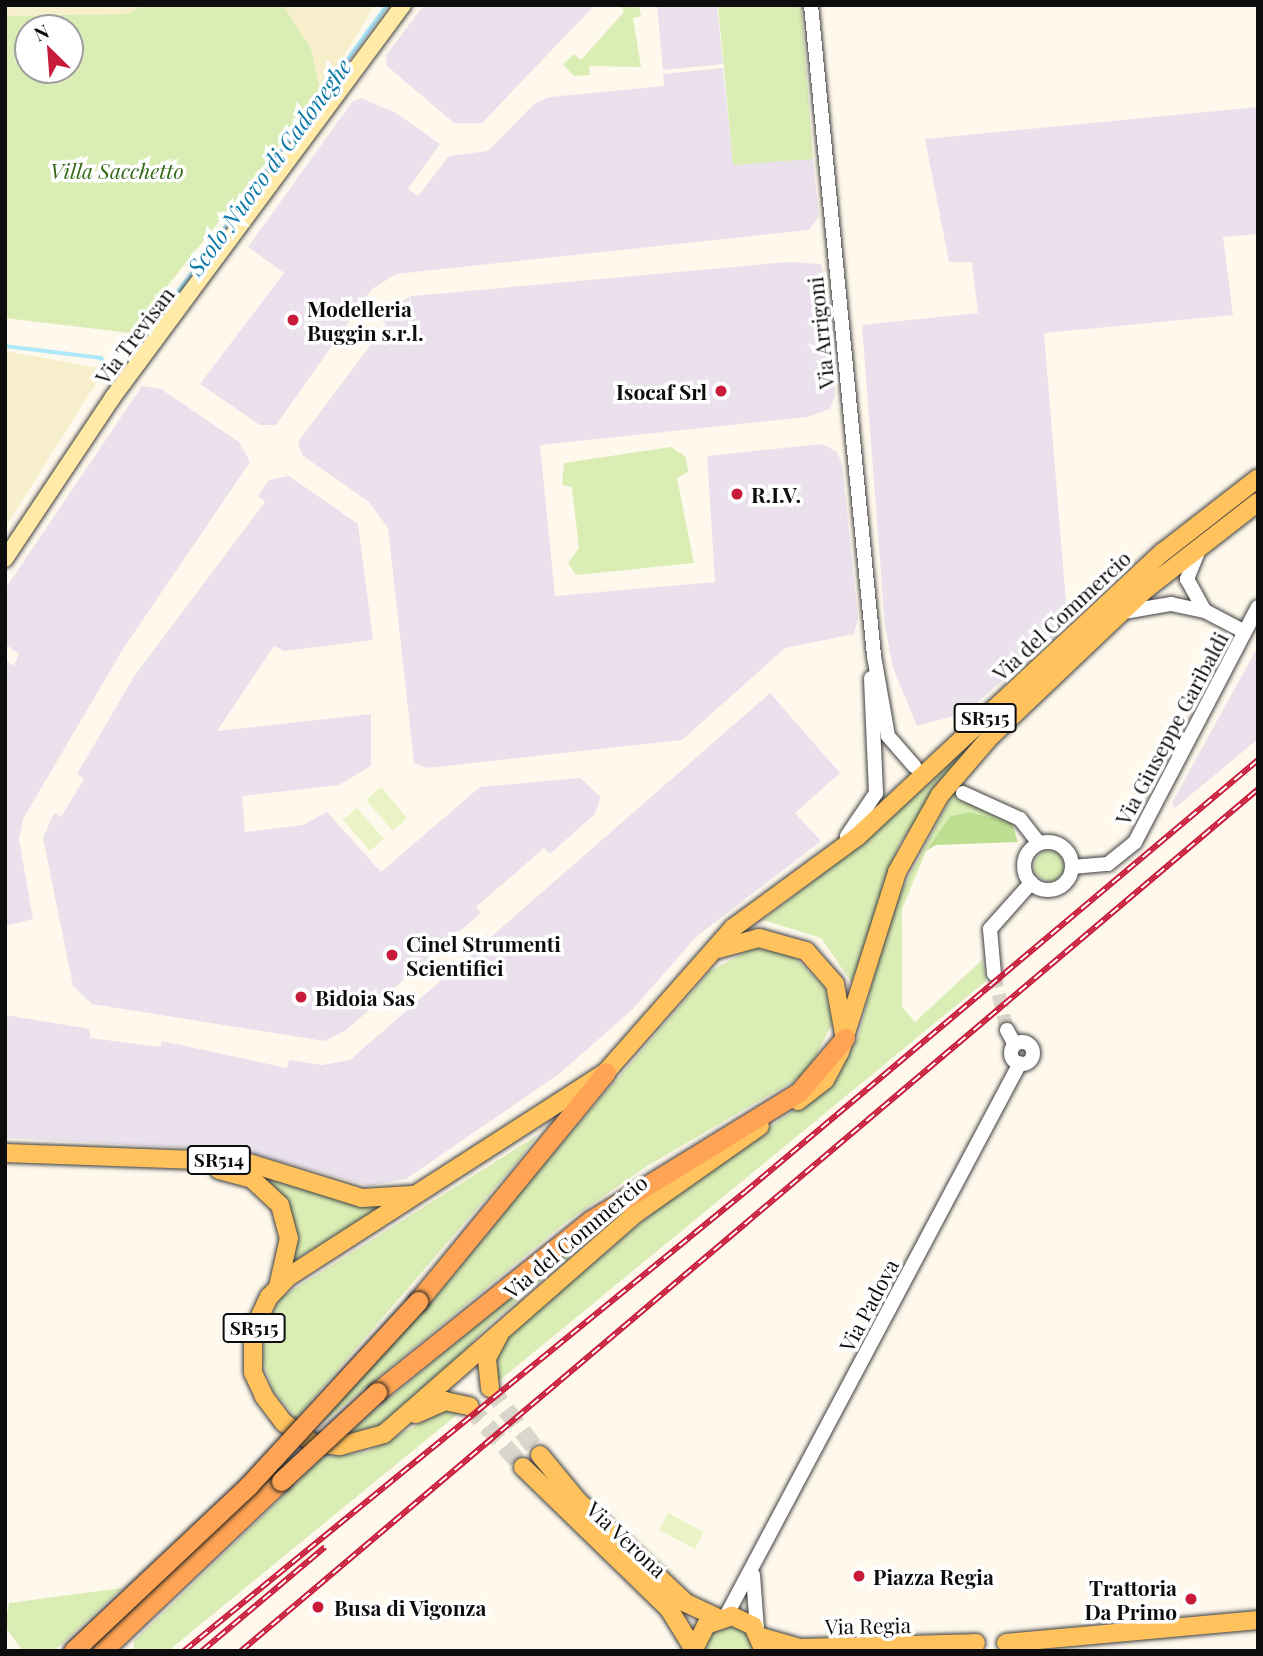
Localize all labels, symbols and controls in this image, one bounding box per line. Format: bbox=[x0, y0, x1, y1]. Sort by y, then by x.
north arrow bbox=[14, 14, 84, 84]
text: N bbox=[29, 17, 53, 46]
water label: Scolo Nuovo di Cadoneghe bbox=[181, 53, 357, 281]
park label: Villa Sacchetto bbox=[50, 157, 184, 183]
street label: Via Arrigoni bbox=[802, 275, 838, 391]
street label: Via Trevisan bbox=[89, 281, 179, 389]
place label: Modelleria Buggin s.r.l. bbox=[307, 295, 424, 345]
marker: Modelleria Buggin s.r.l. bbox=[285, 312, 301, 328]
place label: Isocaf Srl bbox=[616, 378, 707, 404]
marker: Isocaf Srl bbox=[713, 383, 729, 399]
place label: R.I.V. bbox=[751, 481, 801, 507]
marker: R.I.V. bbox=[729, 486, 745, 502]
street label: Via del Commercio bbox=[987, 545, 1135, 685]
street label: Via Giuseppe Garibaldi bbox=[1109, 627, 1233, 829]
road number: SR515 bbox=[954, 702, 1016, 734]
place label: Cinel Strumenti Scientifici bbox=[406, 930, 561, 980]
marker: Cinel Strumenti Scientifici bbox=[384, 947, 400, 963]
place label: Bidoia Sas bbox=[315, 984, 415, 1010]
marker: Bidoia Sas bbox=[293, 989, 309, 1005]
road number: SR514 bbox=[186, 1144, 252, 1176]
street label: Via del Commercio bbox=[498, 1169, 652, 1303]
street label: Via Padova bbox=[833, 1254, 903, 1356]
road number: SR515 bbox=[222, 1312, 286, 1344]
street label: Via Verona bbox=[582, 1496, 672, 1582]
place label: Piazza Regia bbox=[873, 1563, 994, 1589]
marker: Piazza Regia bbox=[851, 1568, 867, 1584]
place label: Trattoria Da Primo bbox=[1084, 1574, 1177, 1624]
marker: Trattoria Da Primo bbox=[1183, 1591, 1199, 1607]
place label: Busa di Vigonza bbox=[334, 1594, 487, 1620]
marker: Busa di Vigonza bbox=[308, 1597, 328, 1617]
street label: Via Regia bbox=[825, 1612, 911, 1638]

